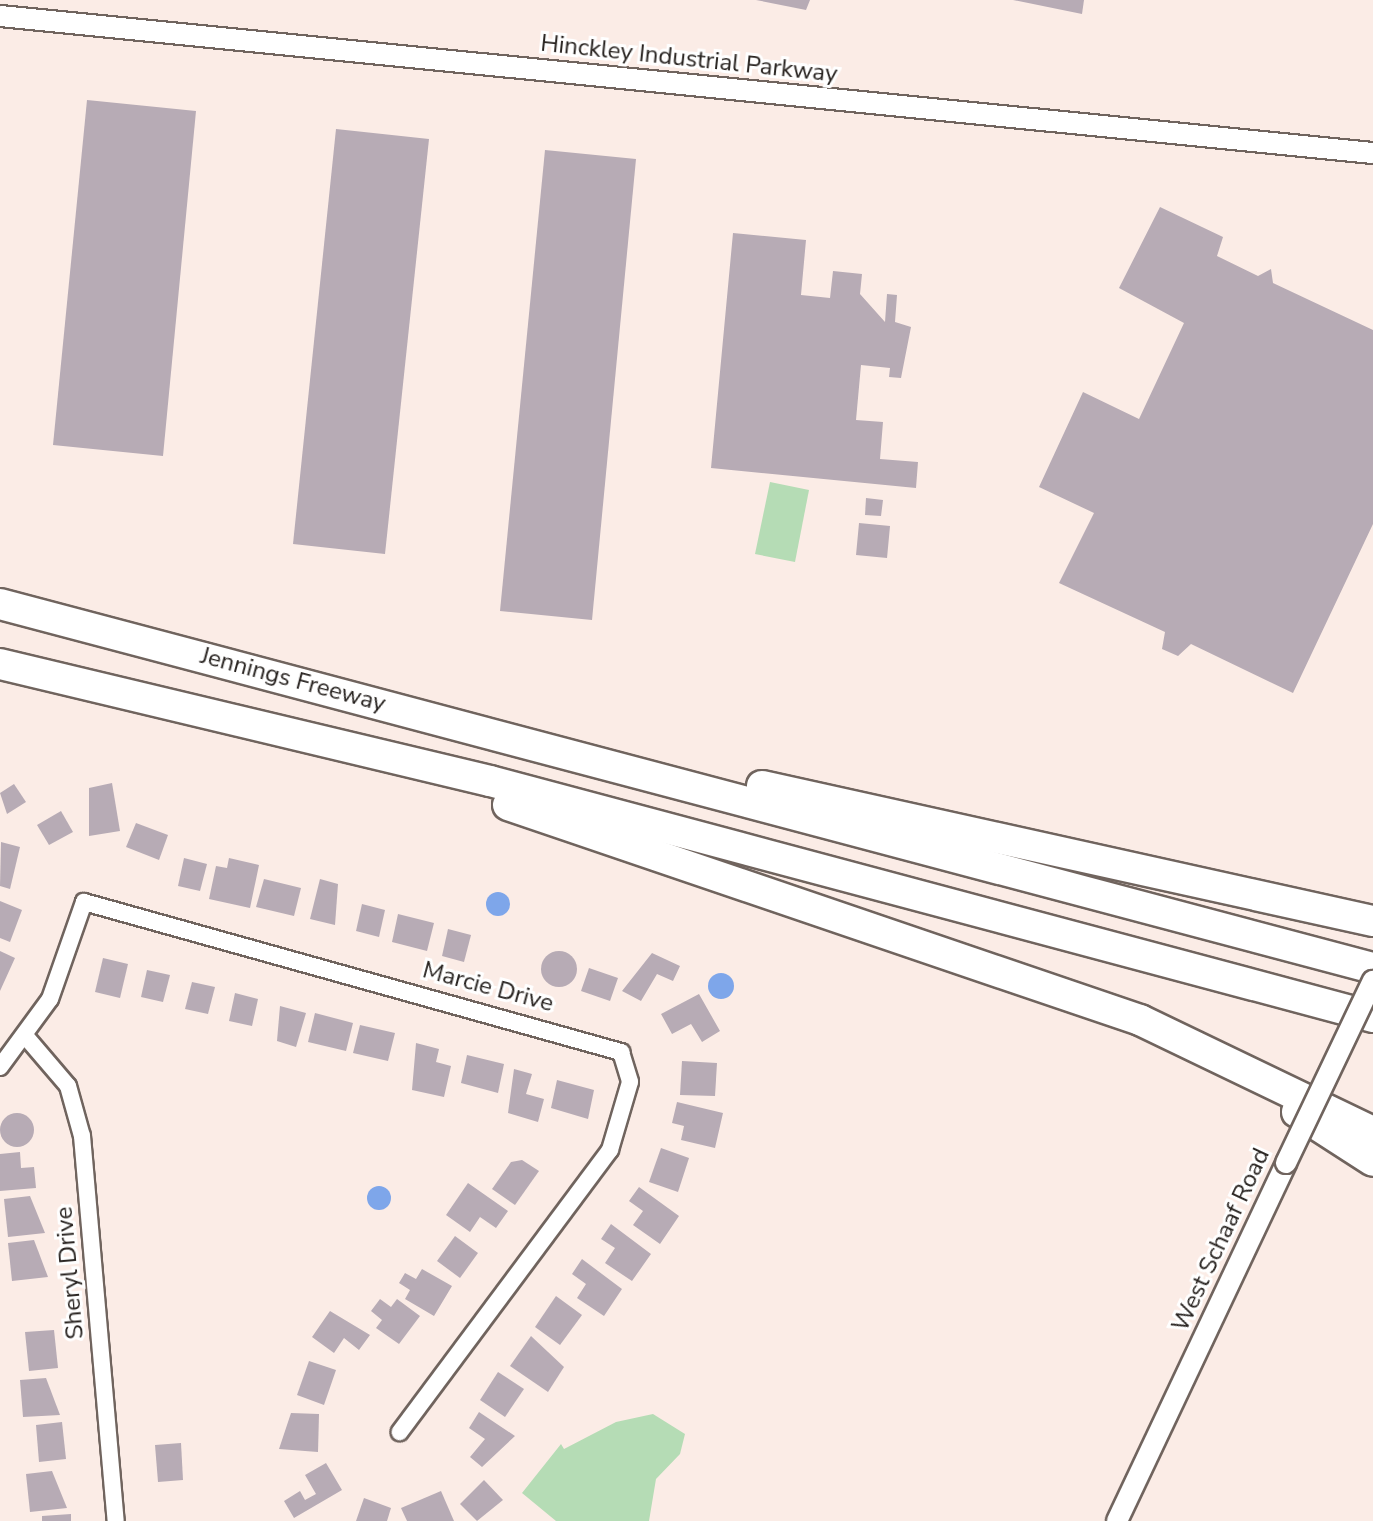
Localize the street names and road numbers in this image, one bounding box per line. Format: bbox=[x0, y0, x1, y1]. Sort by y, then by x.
street label: Hinckley Industrial Parkway bbox=[539, 29, 839, 89]
street label: Jennings Freeway bbox=[197, 641, 389, 719]
street label: Marcie Drive bbox=[419, 956, 557, 1018]
street label: West Schaaf Road bbox=[1166, 1144, 1276, 1336]
street label: Sheryl Drive bbox=[50, 1205, 90, 1341]

